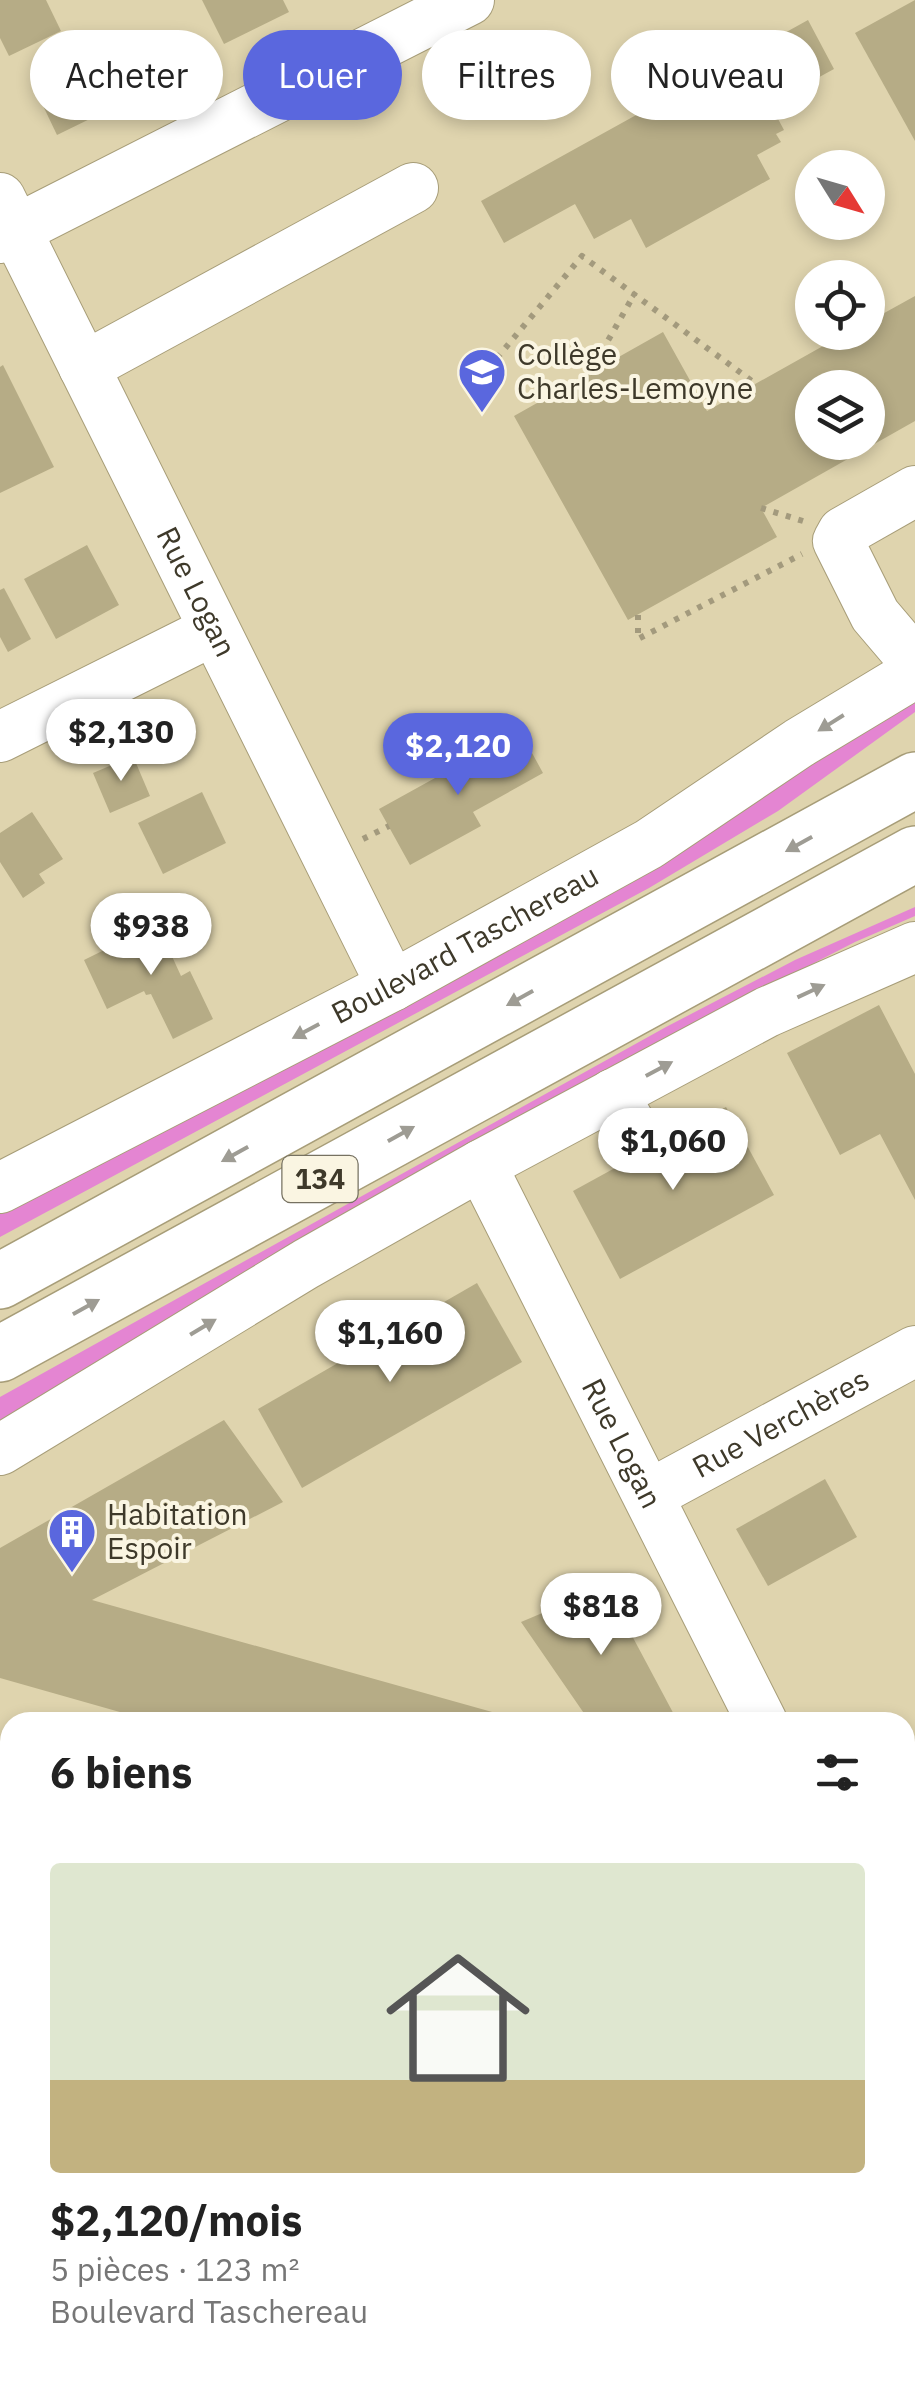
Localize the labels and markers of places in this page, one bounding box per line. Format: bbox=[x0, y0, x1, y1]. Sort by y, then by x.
place label: Collège Charles-Lemoyne bbox=[517, 334, 753, 407]
school or university icon: Collège Charles-Lemoyne bbox=[456, 346, 508, 414]
pin: $2,130 bbox=[40, 699, 202, 784]
pin: $2,120 bbox=[377, 713, 539, 798]
pin: $938 bbox=[92, 893, 210, 978]
pin: $1,060 bbox=[592, 1108, 754, 1193]
pin: $1,160 bbox=[309, 1300, 471, 1385]
place label: Habitation Espoir bbox=[107, 1494, 248, 1567]
building icon: Habitation Espoir bbox=[46, 1506, 98, 1574]
pin: $818 bbox=[542, 1573, 660, 1658]

